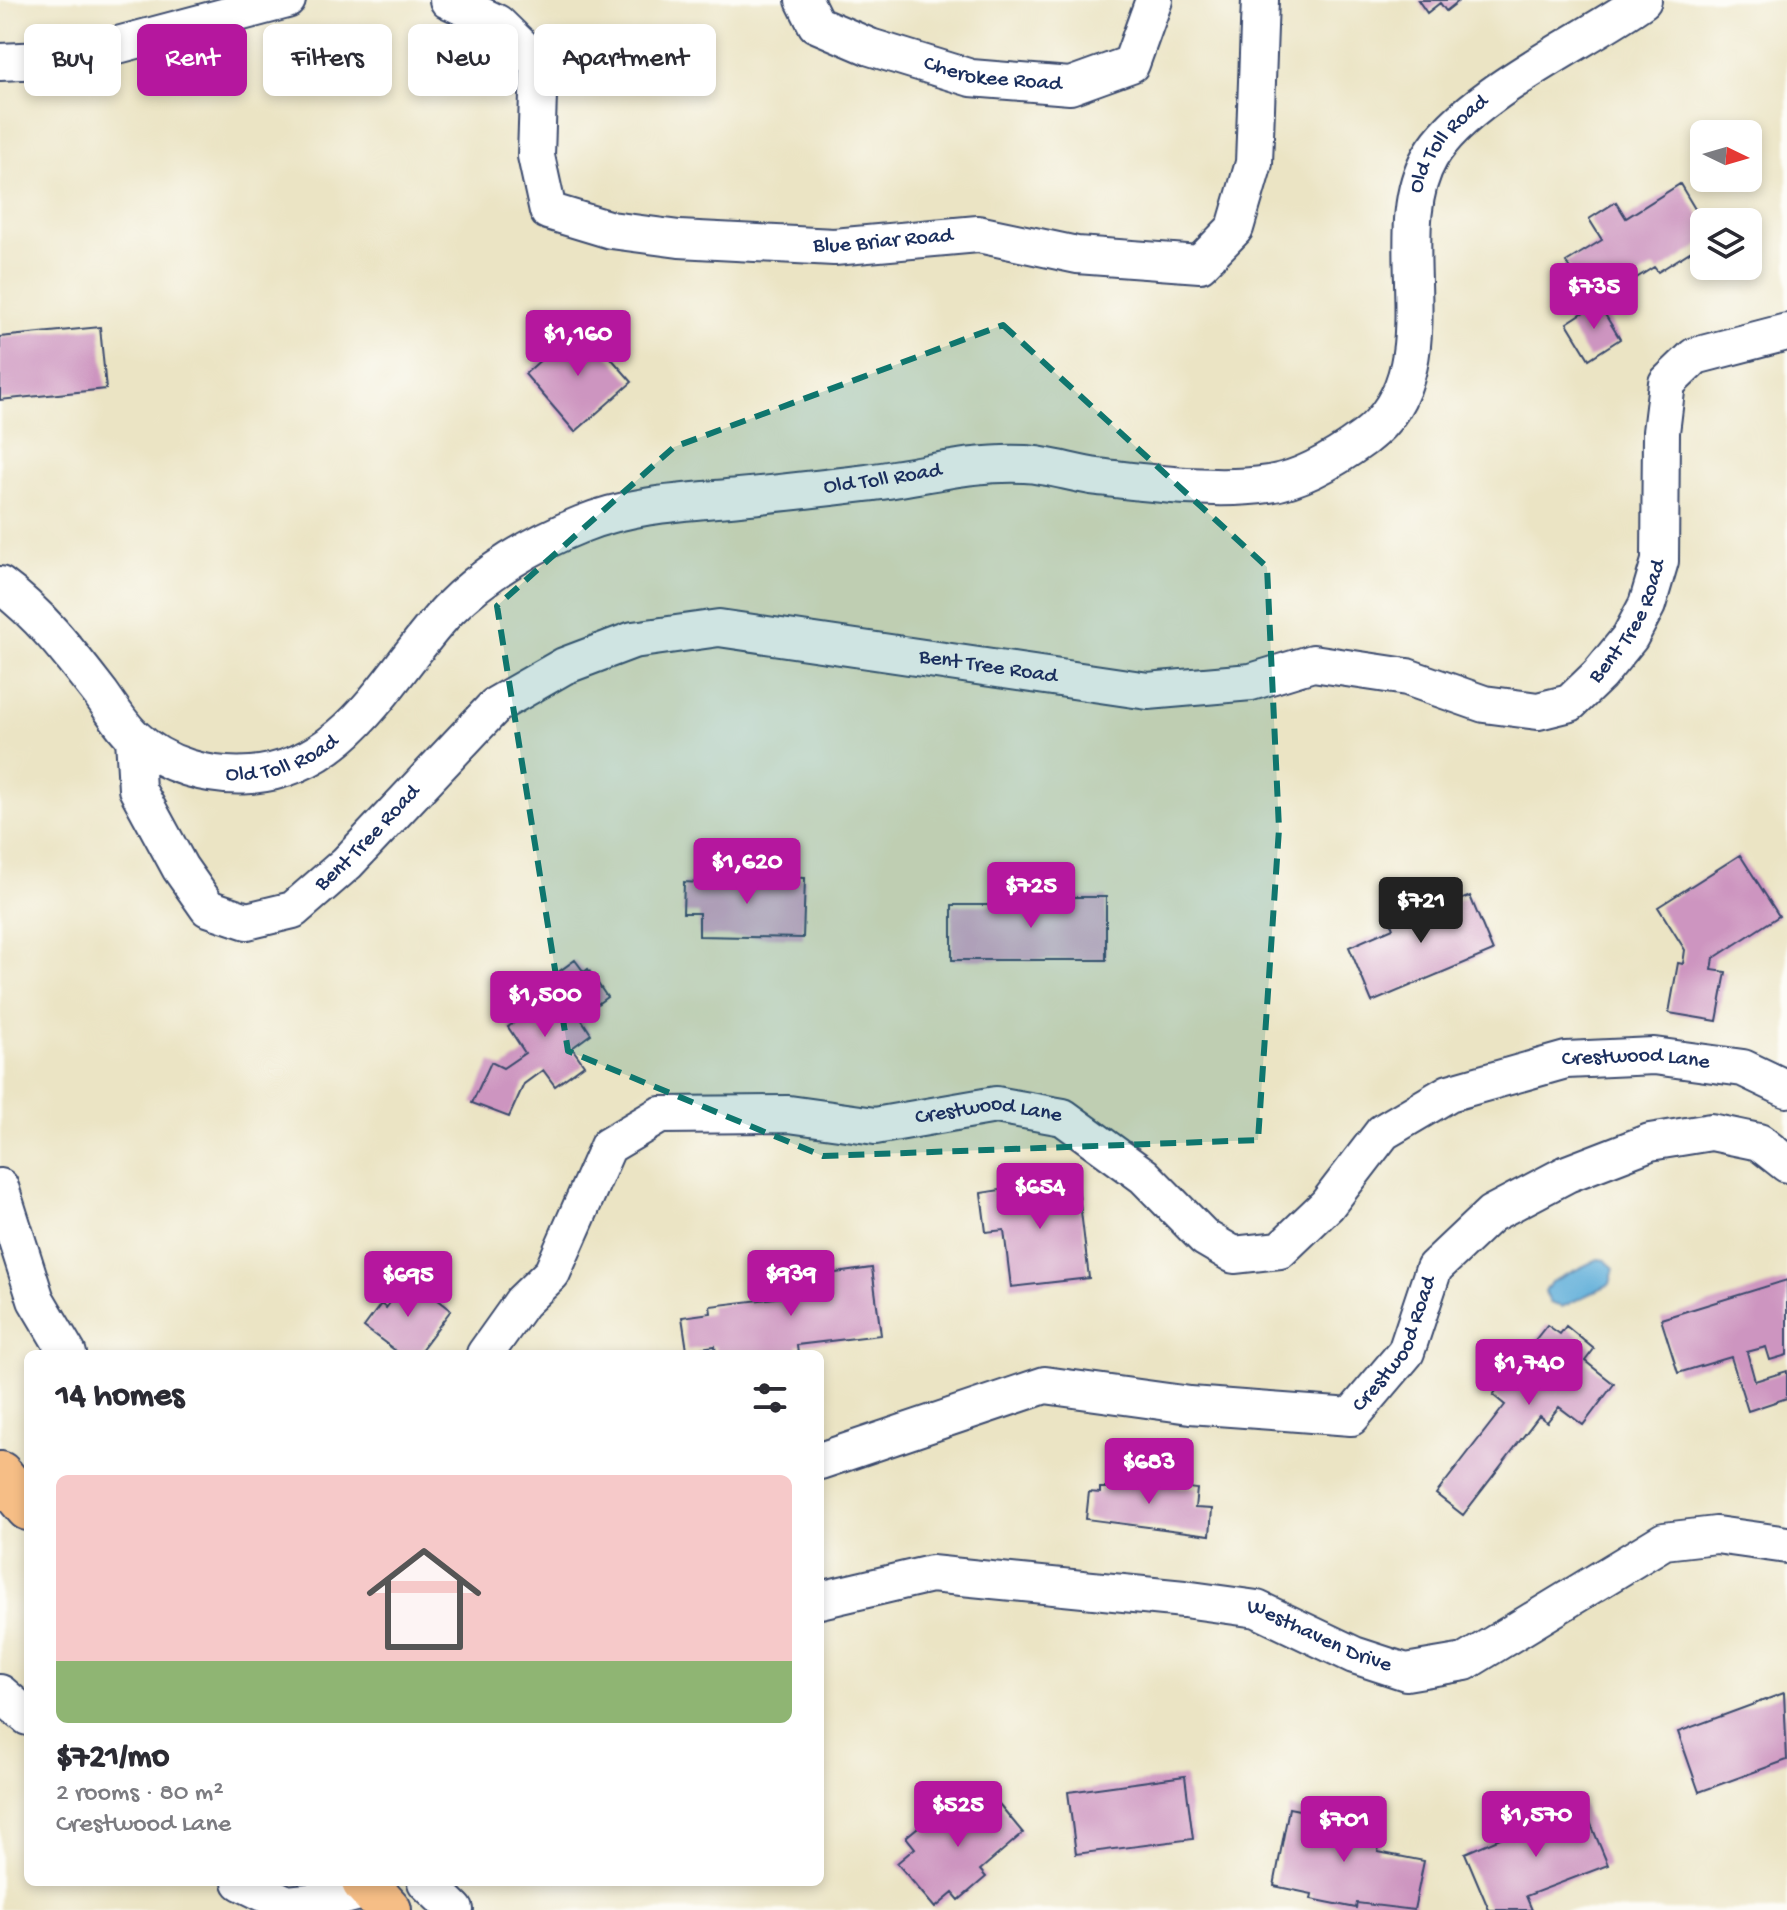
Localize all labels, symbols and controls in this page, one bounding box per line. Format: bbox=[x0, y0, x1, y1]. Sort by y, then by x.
chip: Buy bbox=[24, 24, 121, 96]
chip: Rent bbox=[137, 24, 247, 96]
chip: Filters bbox=[263, 24, 392, 96]
chip: New bbox=[408, 24, 518, 96]
chip: Apartment bbox=[534, 24, 716, 96]
street label: Cherokee Road bbox=[920, 51, 1065, 98]
street label: Old Toll Road bbox=[1404, 88, 1496, 196]
north arrow bbox=[1690, 120, 1762, 192]
map controls bbox=[1690, 120, 1762, 280]
button: layers bbox=[1690, 208, 1762, 280]
street label: Blue Briar Road bbox=[812, 223, 956, 260]
pin: $735 bbox=[1547, 263, 1641, 331]
text: $735 bbox=[1568, 273, 1620, 304]
pin: $1,160 bbox=[513, 310, 643, 378]
text: $1,160 bbox=[544, 320, 612, 351]
street label: Old Toll Road bbox=[822, 458, 946, 501]
street label: Bent Tree Road bbox=[1584, 555, 1673, 691]
street label: Bent Tree Road bbox=[916, 644, 1061, 691]
street label: Old Toll Road bbox=[225, 728, 346, 789]
street label: Bent Tree Road bbox=[309, 778, 428, 898]
pin: $1,620 bbox=[682, 838, 812, 906]
text: $1,620 bbox=[711, 848, 783, 879]
pin: $725 bbox=[984, 862, 1078, 930]
text: $725 bbox=[1005, 872, 1057, 903]
pin: $721 bbox=[1374, 877, 1468, 945]
text: $721 bbox=[1397, 887, 1445, 918]
pin: $1,500 bbox=[480, 971, 610, 1039]
text: $1,500 bbox=[508, 981, 582, 1012]
street label: Crestwood Lane bbox=[1561, 1043, 1712, 1076]
street label: Crestwood Lane bbox=[913, 1091, 1064, 1132]
pin: $654 bbox=[993, 1163, 1087, 1231]
text: $654 bbox=[1015, 1173, 1065, 1204]
pin: $939 bbox=[744, 1250, 838, 1318]
pin: $695 bbox=[361, 1251, 455, 1319]
text: $939 bbox=[765, 1260, 817, 1291]
text: $695 bbox=[382, 1261, 434, 1292]
street label: Crestwood Road bbox=[1347, 1271, 1444, 1418]
pin: $1,740 bbox=[1464, 1339, 1594, 1407]
text: $1,740 bbox=[1494, 1349, 1564, 1380]
icon: filters bbox=[748, 1376, 792, 1420]
text: 14 homes bbox=[56, 1378, 184, 1418]
pin: $683 bbox=[1102, 1438, 1196, 1506]
text: $683 bbox=[1123, 1448, 1175, 1479]
icon: home bbox=[352, 1527, 496, 1671]
street label: Westhaven Drive bbox=[1245, 1595, 1395, 1680]
text: $721/mo bbox=[56, 1739, 169, 1779]
text: 2 rooms · 80 m² bbox=[56, 1779, 224, 1810]
pin: $525 bbox=[911, 1781, 1005, 1849]
text: $525 bbox=[932, 1791, 984, 1822]
pin: $1,570 bbox=[1471, 1791, 1601, 1859]
pin: $701 bbox=[1297, 1796, 1391, 1864]
text: $1,570 bbox=[1500, 1801, 1572, 1832]
text: $701 bbox=[1319, 1806, 1369, 1837]
text: Crestwood Lane bbox=[56, 1810, 231, 1841]

